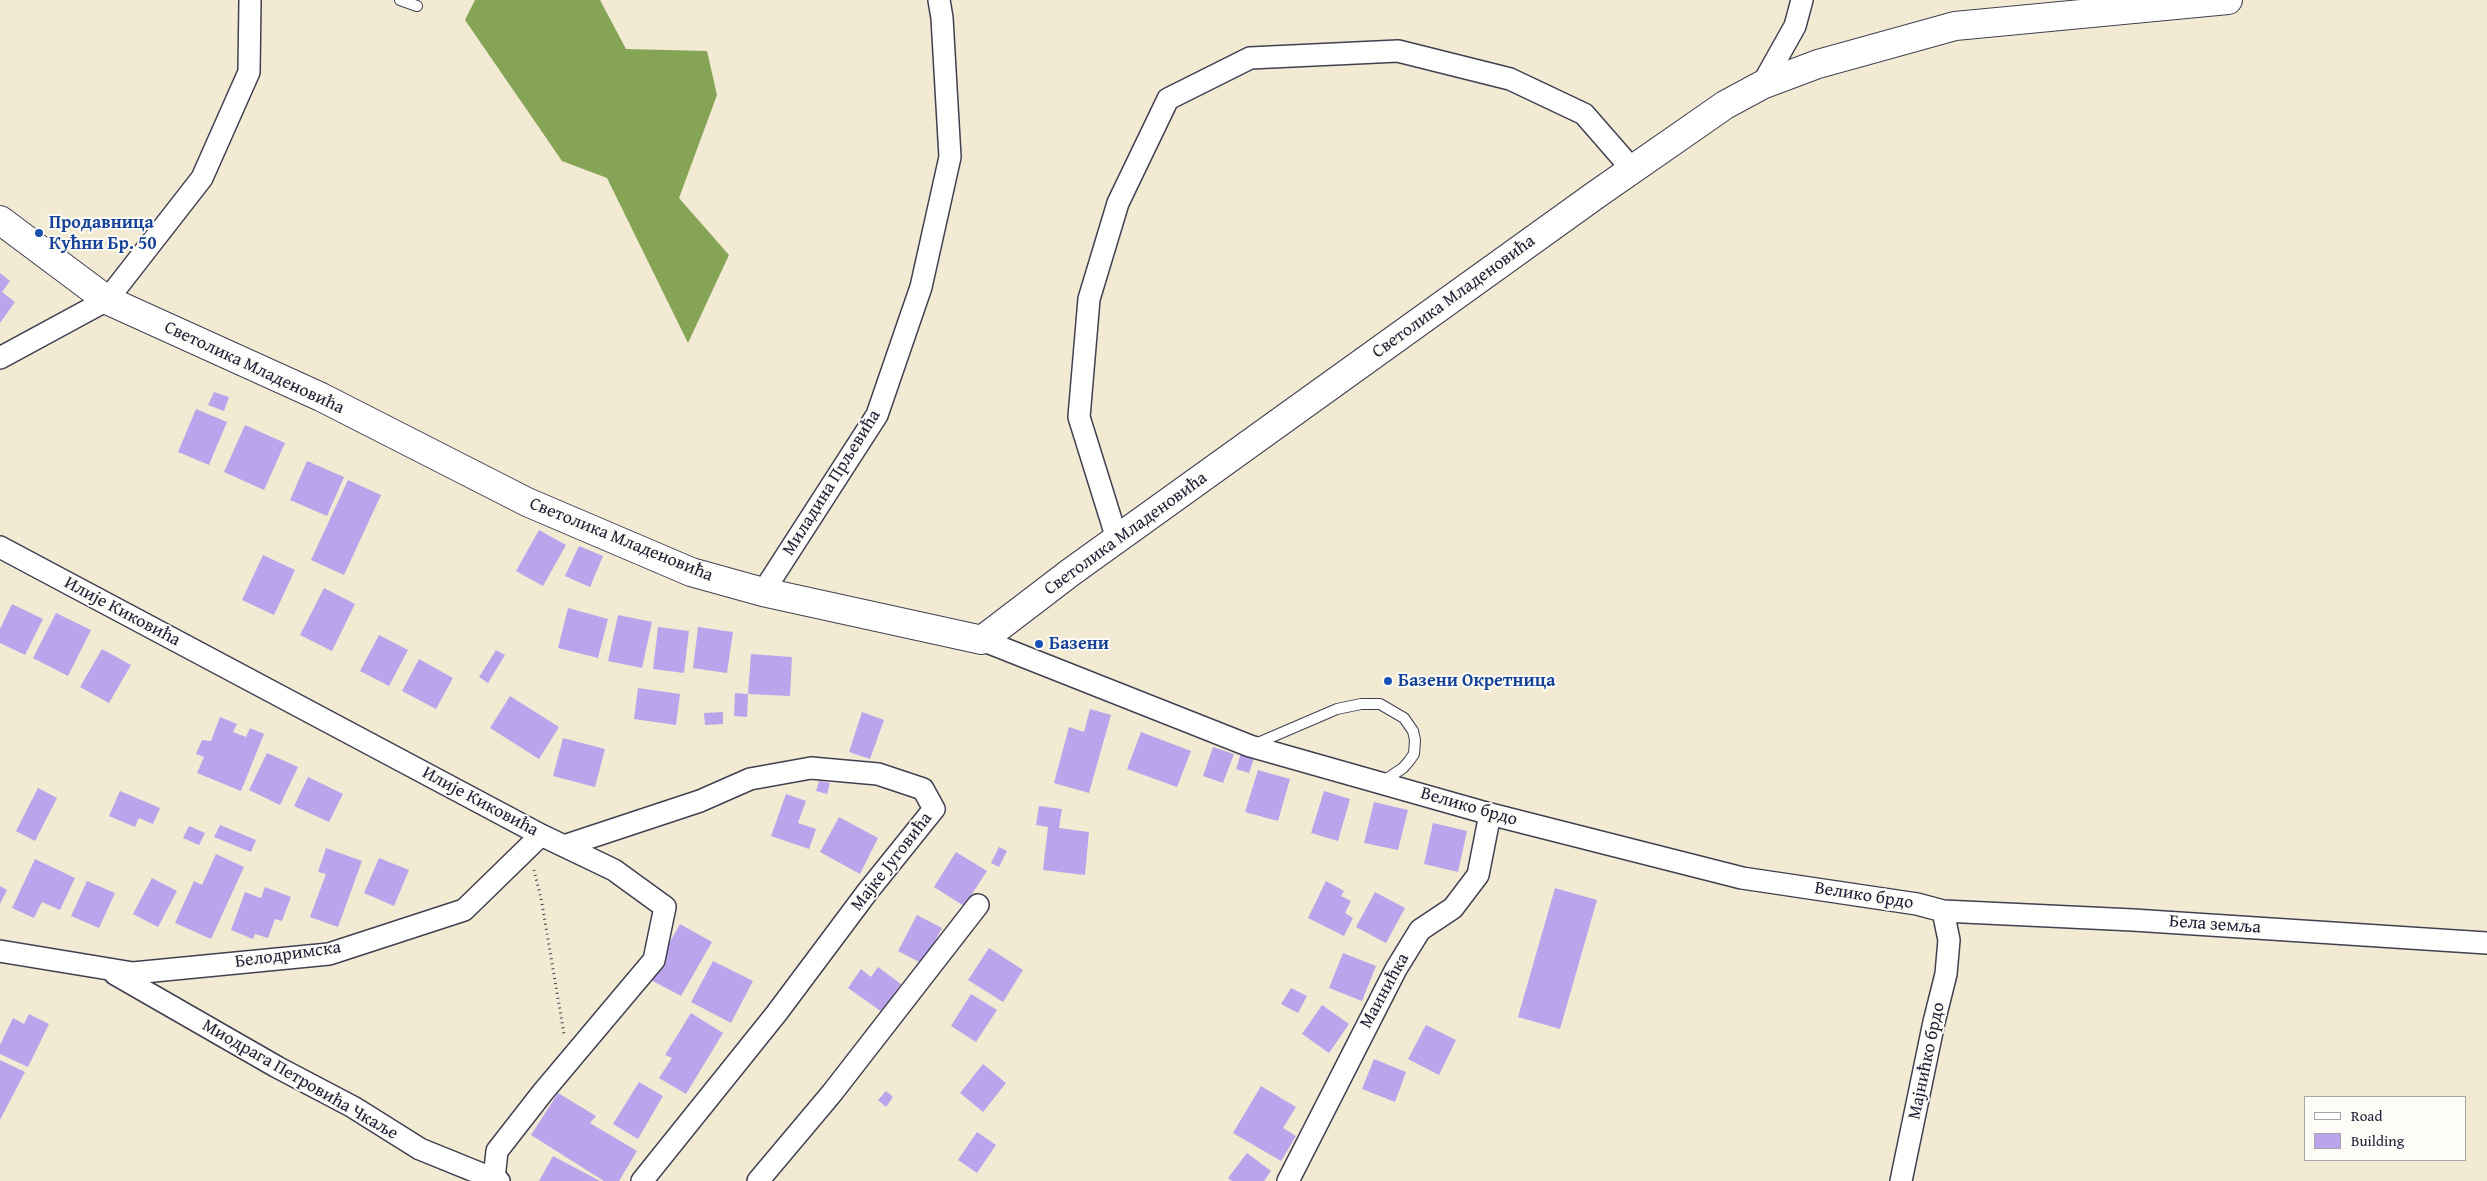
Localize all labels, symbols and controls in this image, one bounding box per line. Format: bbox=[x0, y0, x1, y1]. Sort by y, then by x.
place label: Продавница Кућни Бр. 50 bbox=[49, 212, 157, 254]
marker: Продавница Кућни Бр. 50 bbox=[33, 227, 45, 239]
street label: Светолика Младеновића bbox=[1368, 231, 1540, 363]
street label: Светолика Младеновића bbox=[161, 317, 347, 419]
street label: Миладина Прљевића bbox=[778, 406, 886, 560]
street label: Светолика Младеновића bbox=[1040, 468, 1212, 600]
street label: Светолика Младеновића bbox=[526, 493, 716, 587]
street label: Илије Киковића bbox=[60, 572, 184, 652]
place label: Базени bbox=[1049, 633, 1109, 655]
marker: Базени bbox=[1033, 638, 1045, 650]
place label: Базени Окретница bbox=[1398, 670, 1555, 692]
marker: Базени Окретница bbox=[1382, 675, 1394, 687]
street label: Илије Киковића bbox=[418, 762, 542, 842]
street label: Велико брдо bbox=[1418, 783, 1520, 831]
street label: Мајке Југовића bbox=[847, 808, 937, 916]
street label: Велико брдо bbox=[1813, 878, 1915, 914]
street label: Бела земља bbox=[2168, 911, 2262, 939]
street label: Белодримска bbox=[234, 937, 342, 973]
street label: Маинићка bbox=[1356, 950, 1414, 1032]
street label: Мајнићко брдо bbox=[1904, 1000, 1950, 1122]
street label: Миодрага Петровића Чкаље bbox=[198, 1015, 402, 1145]
legend bbox=[2304, 1096, 2467, 1161]
text: Road bbox=[2351, 1105, 2382, 1126]
text: Building bbox=[2351, 1130, 2404, 1151]

